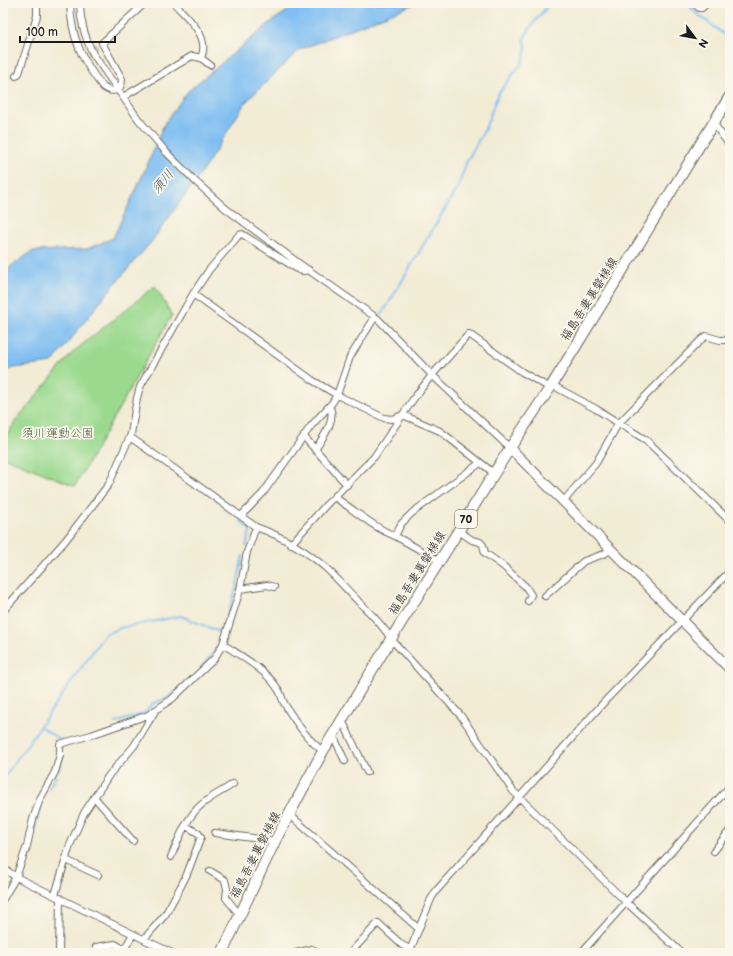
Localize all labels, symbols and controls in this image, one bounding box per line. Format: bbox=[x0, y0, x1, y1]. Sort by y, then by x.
scale bar bbox=[20, 18, 115, 44]
north arrow bbox=[675, 18, 715, 58]
text: 100 m bbox=[26, 25, 58, 40]
text: N bbox=[695, 36, 711, 50]
water label: 須川 bbox=[148, 167, 177, 197]
street label: 福島吾妻裏磐梯線 bbox=[558, 255, 621, 344]
park label: 須川運動公園 bbox=[22, 426, 94, 441]
road number: 70 bbox=[455, 510, 477, 528]
street label: 福島吾妻裏磐梯線 bbox=[386, 529, 449, 618]
street label: 福島吾妻裏磐梯線 bbox=[227, 809, 284, 901]

